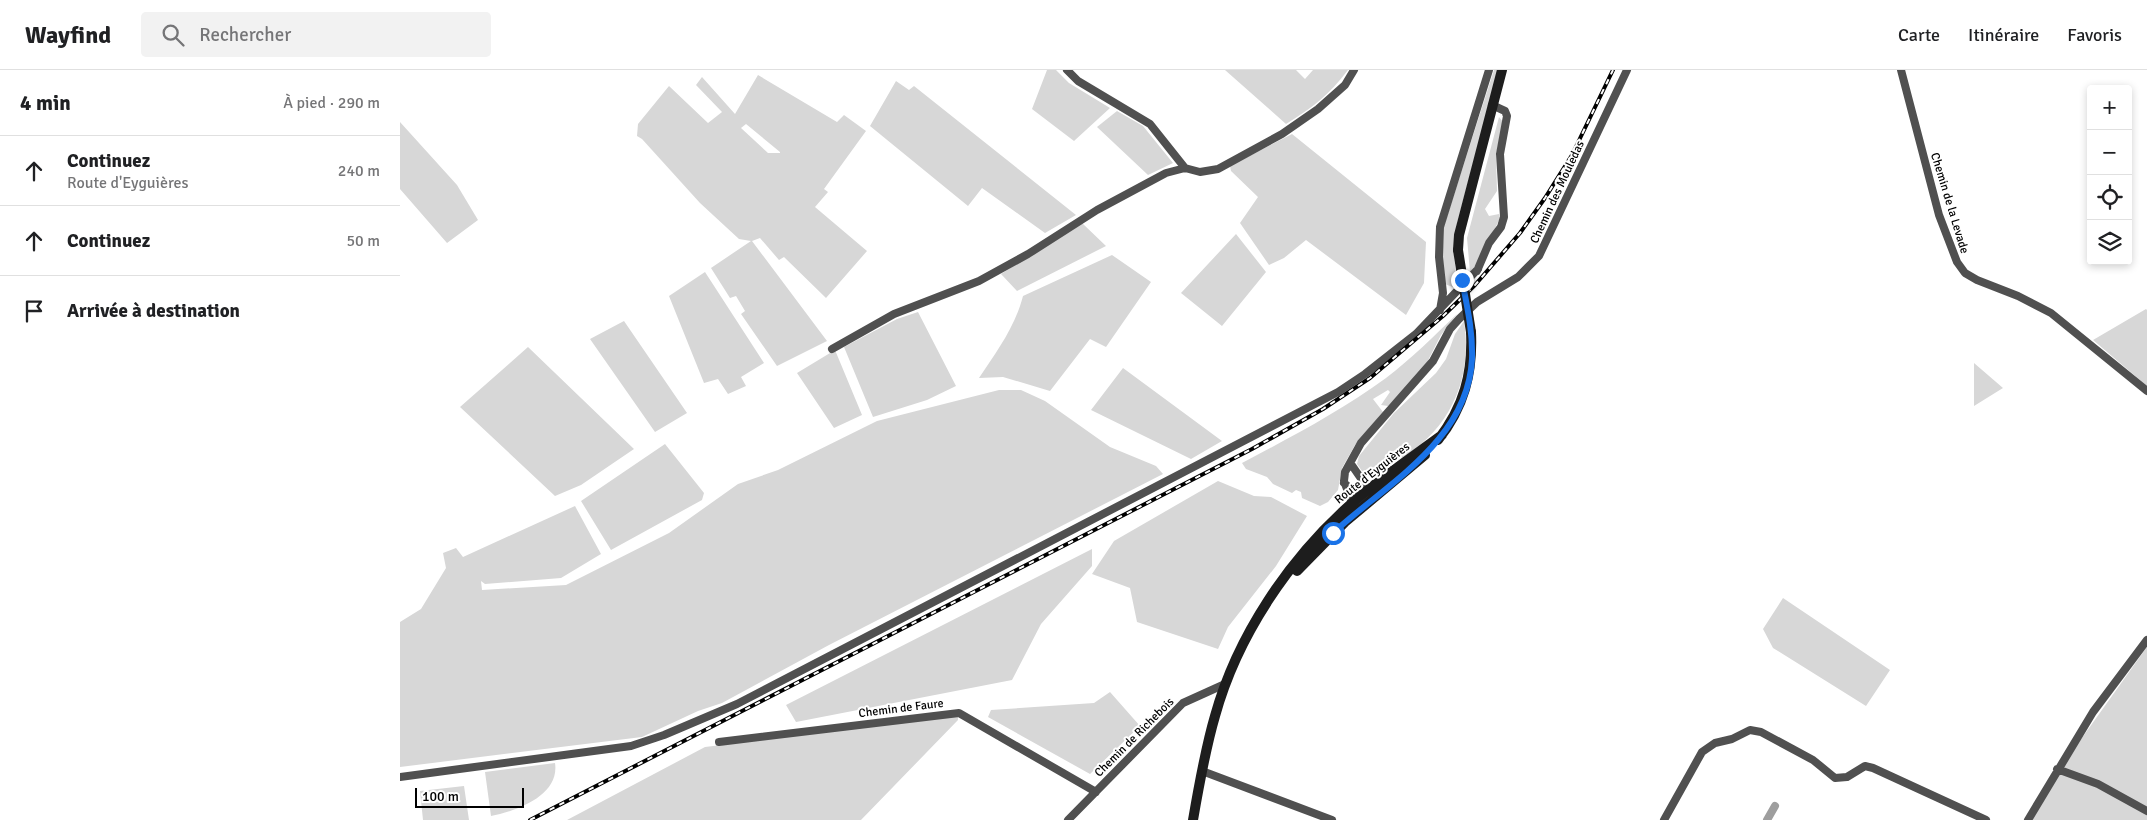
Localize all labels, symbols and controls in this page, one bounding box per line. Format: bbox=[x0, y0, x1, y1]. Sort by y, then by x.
search box bbox=[141, 12, 491, 57]
text: Wayfind bbox=[25, 20, 111, 50]
icon: search bbox=[159, 21, 187, 49]
text: Rechercher bbox=[199, 23, 291, 47]
text: Carte bbox=[1898, 24, 1940, 46]
text: Itinéraire bbox=[1968, 24, 2039, 46]
text: Favoris bbox=[2067, 24, 2122, 46]
map controls bbox=[2087, 85, 2132, 265]
button: + bbox=[2087, 85, 2132, 130]
text: 4 min bbox=[20, 90, 71, 116]
text: À pied · 290 m bbox=[283, 93, 380, 113]
button: − bbox=[2087, 130, 2132, 175]
street label: Chemin des Mouledas bbox=[1527, 138, 1588, 246]
text: Continuez bbox=[67, 149, 150, 173]
street label: Chemin de la Levade bbox=[1927, 151, 1972, 255]
icon: ahead bbox=[20, 157, 48, 185]
text: 240 m bbox=[338, 161, 380, 181]
text: Route d'Eyguières bbox=[67, 173, 188, 193]
button: locate bbox=[2087, 175, 2132, 220]
button: layers bbox=[2087, 220, 2132, 265]
icon: ahead bbox=[20, 227, 48, 255]
text: Continuez bbox=[67, 229, 150, 253]
text: 50 m bbox=[346, 231, 380, 251]
route end bbox=[1451, 269, 1474, 292]
icon: arrive bbox=[20, 297, 48, 325]
text: Arrivée à destination bbox=[67, 299, 240, 323]
street label: Route d'Eyguières bbox=[1332, 439, 1413, 507]
route start bbox=[1322, 522, 1345, 545]
street label: Chemin de Richebois bbox=[1091, 694, 1177, 780]
street label: Chemin de Faure bbox=[858, 696, 944, 721]
scale bar bbox=[415, 785, 524, 808]
text: 100 m bbox=[422, 788, 459, 805]

